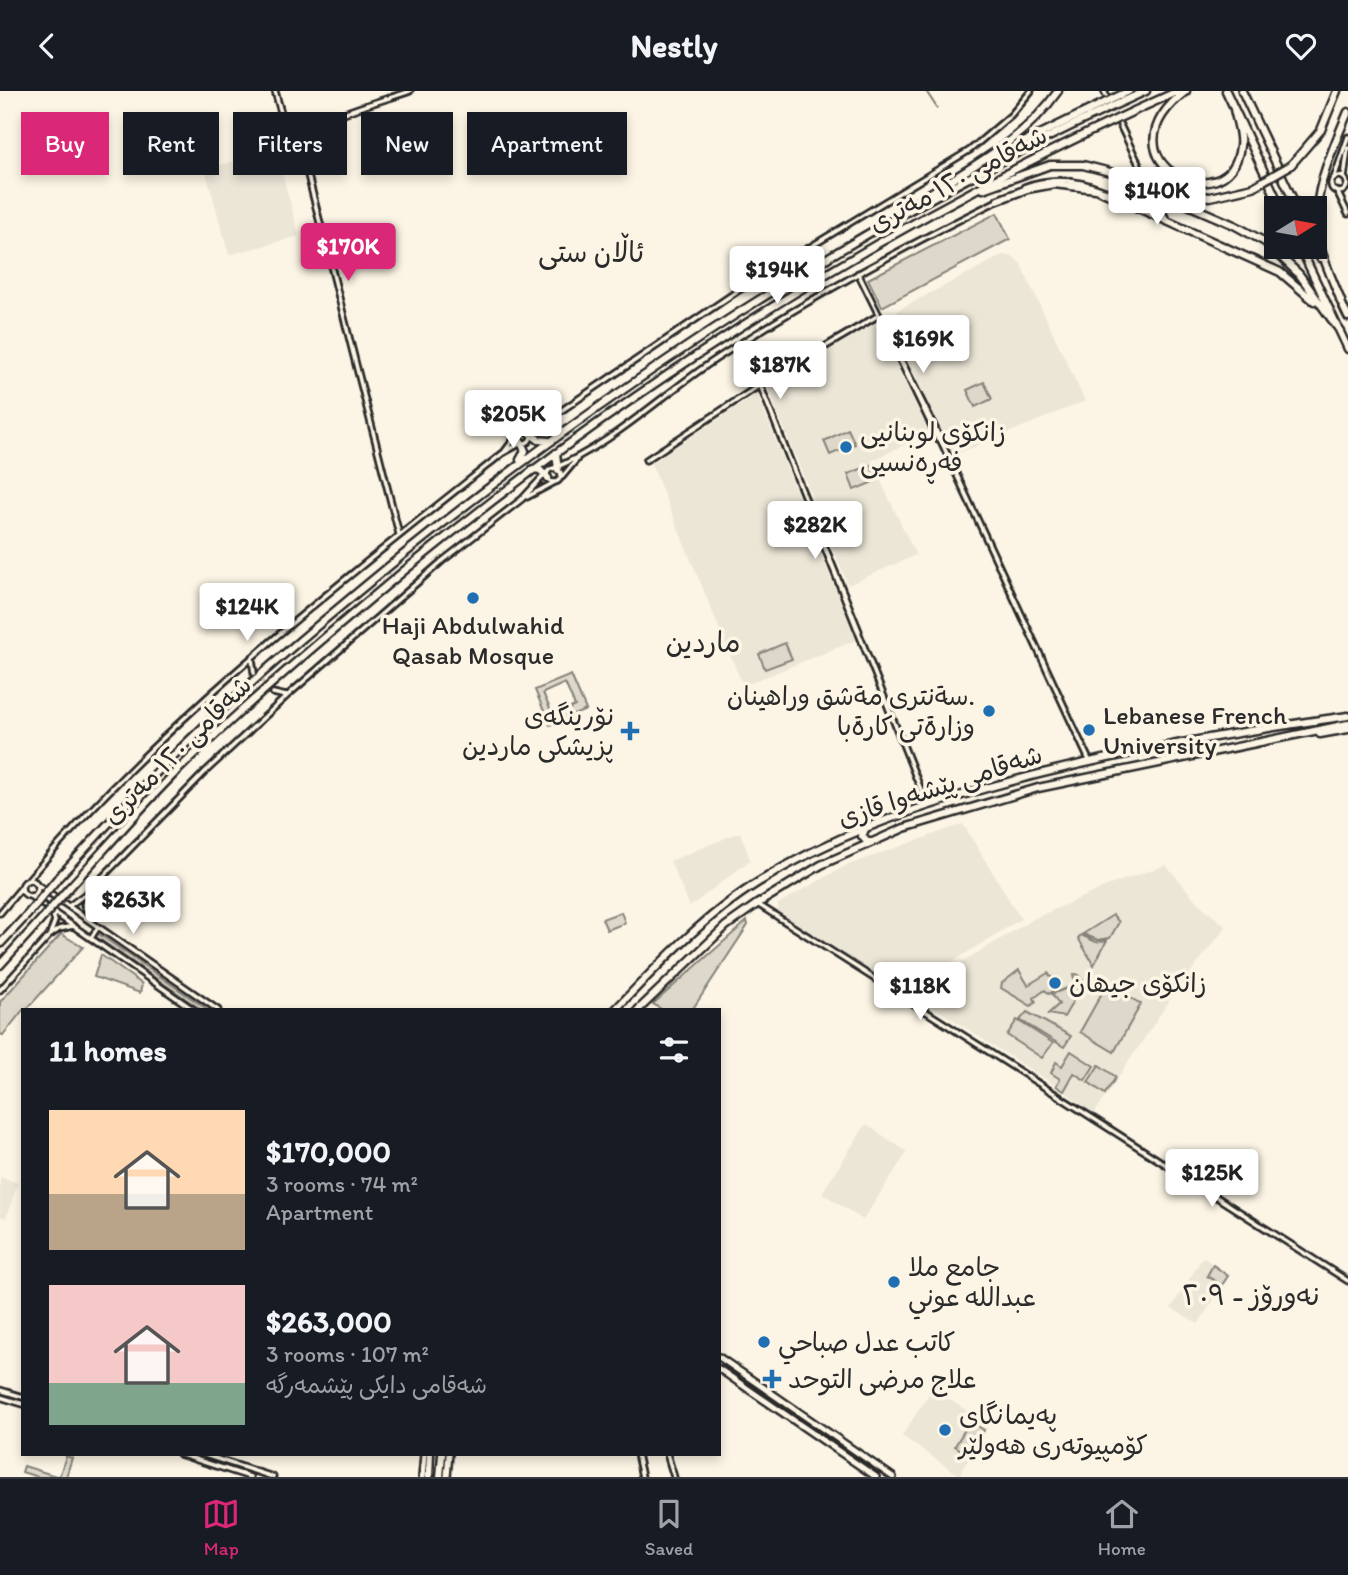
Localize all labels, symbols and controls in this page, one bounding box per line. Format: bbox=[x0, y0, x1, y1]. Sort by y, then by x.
icon: back bbox=[28, 27, 66, 65]
text: Nestly bbox=[630, 27, 718, 65]
icon: heart bbox=[1282, 27, 1320, 65]
chip: Buy bbox=[21, 112, 109, 175]
chip: Rent bbox=[123, 112, 219, 175]
chip: Filters bbox=[233, 112, 347, 175]
chip: New bbox=[361, 112, 453, 175]
chip: Apartment bbox=[467, 112, 627, 175]
street label: شەقامی ١٢٠ مەتری bbox=[863, 119, 1053, 240]
pin: $140K bbox=[1108, 167, 1206, 227]
text: $140K bbox=[1124, 176, 1190, 204]
north arrow bbox=[1264, 196, 1326, 259]
map controls bbox=[1264, 196, 1327, 259]
pin: $170K bbox=[299, 223, 397, 283]
text: $170K bbox=[317, 232, 379, 260]
district label: ئاڵان ستی bbox=[538, 232, 644, 270]
pin: $194K bbox=[728, 247, 826, 306]
text: $194K bbox=[746, 255, 808, 283]
pin: $169K bbox=[874, 315, 972, 375]
text: $169K bbox=[892, 324, 954, 352]
pin: $187K bbox=[731, 341, 829, 401]
text: $187K bbox=[749, 350, 811, 378]
pin: $205K bbox=[464, 391, 562, 450]
text: $205K bbox=[481, 399, 545, 427]
place label: زانکۆی لوبنانیی فەڕەنسیی bbox=[860, 416, 1006, 484]
marker: زانکۆی لوبنانیی فەڕەنسیی bbox=[838, 439, 854, 455]
pin: $282K bbox=[766, 501, 864, 561]
text: $282K bbox=[783, 510, 847, 538]
pin: $124K bbox=[198, 583, 296, 643]
marker: Haji Abdulwahid Qasab Mosque bbox=[465, 590, 481, 606]
text: $124K bbox=[216, 592, 278, 620]
place label: Haji Abdulwahid Qasab Mosque bbox=[382, 609, 565, 671]
district label: ماردین bbox=[666, 625, 740, 659]
street label: شەقامی ١٢٠ مەتری bbox=[96, 669, 259, 832]
place label: سةنترى مةشق وراهينان. وزارةتى كارةبا bbox=[727, 680, 975, 743]
place label: Lebanese French University bbox=[1103, 699, 1287, 761]
place label: نۆرینگەی پزیشکی ماردین bbox=[462, 700, 614, 763]
marker: سةنترى مةشق وراهينان. وزارةتى كارةبا bbox=[981, 703, 997, 719]
marker: نۆرینگەی پزیشکی ماردین bbox=[620, 721, 640, 741]
marker: Lebanese French University bbox=[1081, 722, 1097, 738]
street label: شەقامی پێشەوا قازی bbox=[834, 738, 1047, 835]
pin: $263K bbox=[84, 877, 182, 936]
text: $263K bbox=[101, 885, 165, 913]
pin: $118K bbox=[871, 963, 969, 1022]
place label: زانکۆی جیھان bbox=[1069, 967, 1207, 999]
text: $118K bbox=[890, 971, 950, 999]
marker: زانکۆی جیھان bbox=[1047, 975, 1063, 991]
icon: filters bbox=[655, 1031, 693, 1069]
text: 11 homes bbox=[49, 1032, 167, 1069]
text: $170,000 bbox=[266, 1133, 391, 1170]
icon: home bbox=[105, 1138, 189, 1222]
pin: $125K bbox=[1163, 1149, 1261, 1209]
text: $125K bbox=[1181, 1158, 1243, 1186]
text: 3 rooms · 74 m² bbox=[266, 1170, 418, 1198]
text: Apartment bbox=[266, 1198, 373, 1226]
place label: جامع ملا عبدالله عوني bbox=[908, 1251, 1036, 1320]
marker: جامع ملا عبدالله عوني bbox=[886, 1274, 902, 1290]
district label: نەورۆز - ٢٠٩ bbox=[1182, 1278, 1320, 1312]
text: $263,000 bbox=[266, 1303, 392, 1340]
icon: home bbox=[105, 1313, 189, 1397]
place label: كاتب عدل صباحي bbox=[778, 1326, 956, 1365]
marker: كاتب عدل صباحي bbox=[756, 1334, 772, 1350]
text: 3 rooms · 107 m² bbox=[266, 1340, 429, 1368]
place label: علاج مرضى التوحد bbox=[788, 1363, 977, 1397]
marker: علاج مرضى التوحد bbox=[762, 1369, 782, 1389]
text: شەقامی دایکی پێشمەرگە bbox=[266, 1371, 487, 1399]
place label: پەیمانگای کۆمپیوتەری هەولێر bbox=[957, 1399, 1148, 1462]
marker: پەیمانگای کۆمپیوتەری هەولێر bbox=[937, 1422, 953, 1438]
tab: Map bbox=[202, 1495, 240, 1560]
tab: Saved bbox=[645, 1495, 693, 1560]
tab: Home bbox=[1098, 1495, 1146, 1560]

